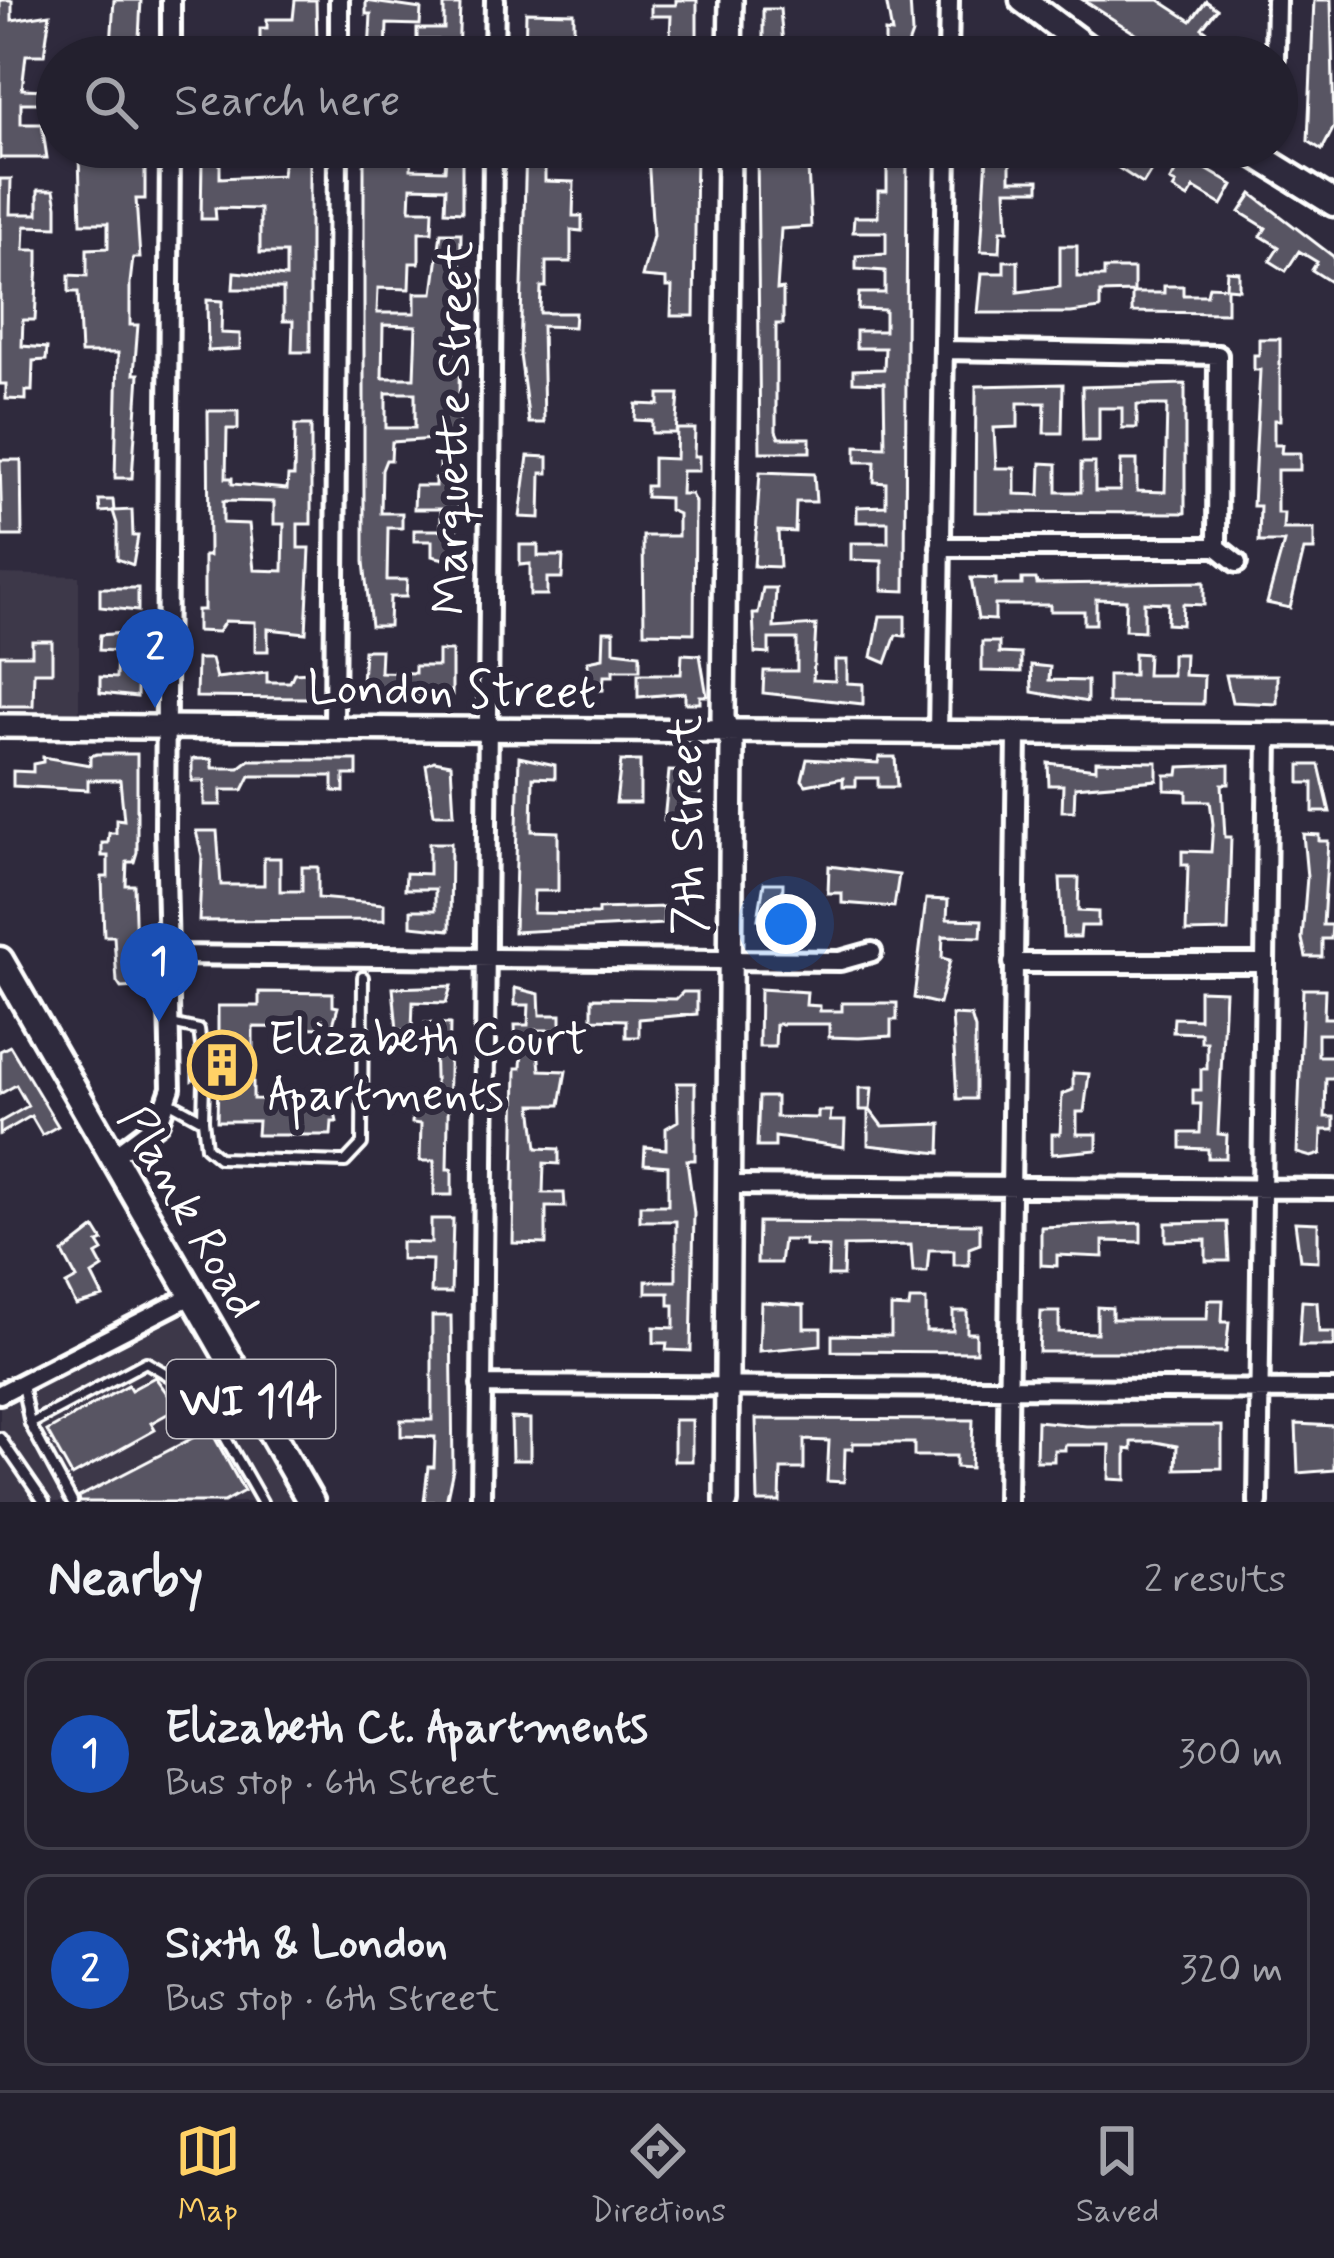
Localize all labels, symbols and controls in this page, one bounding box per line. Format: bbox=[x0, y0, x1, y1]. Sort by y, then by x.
search box bbox=[36, 36, 1298, 168]
icon: search bbox=[78, 69, 144, 135]
text: Search here bbox=[174, 73, 401, 132]
street label: Marquette Street bbox=[420, 240, 489, 616]
pin: 2 bbox=[116, 609, 194, 708]
street label: London Street bbox=[307, 657, 597, 726]
street label: 7th Street bbox=[655, 714, 722, 935]
your location bbox=[756, 894, 816, 954]
pin: 1 bbox=[120, 923, 198, 1022]
place label: Elizabeth Court Apartments bbox=[268, 1009, 588, 1130]
building icon: Elizabeth Court Apartments bbox=[187, 1030, 257, 1100]
street label: Plank Road bbox=[102, 1095, 274, 1331]
road number: WI 114 bbox=[167, 1360, 335, 1438]
text: Nearby bbox=[48, 1547, 203, 1613]
text: 2 results bbox=[1144, 1555, 1286, 1606]
text: Elizabeth Ct. Apartments bbox=[165, 1699, 648, 1758]
text: 1 bbox=[81, 1729, 99, 1780]
text: 300 m bbox=[1178, 1729, 1283, 1780]
text: Bus stop · 6th Street bbox=[165, 1758, 499, 1809]
text: Sixth & London bbox=[165, 1915, 448, 1974]
text: 2 bbox=[80, 1945, 100, 1996]
text: 320 m bbox=[1180, 1945, 1283, 1996]
text: Bus stop · 6th Street bbox=[165, 1974, 499, 2025]
tab: Map bbox=[175, 2118, 241, 2234]
tab: Directions bbox=[590, 2118, 726, 2234]
tab: Saved bbox=[1076, 2118, 1159, 2234]

